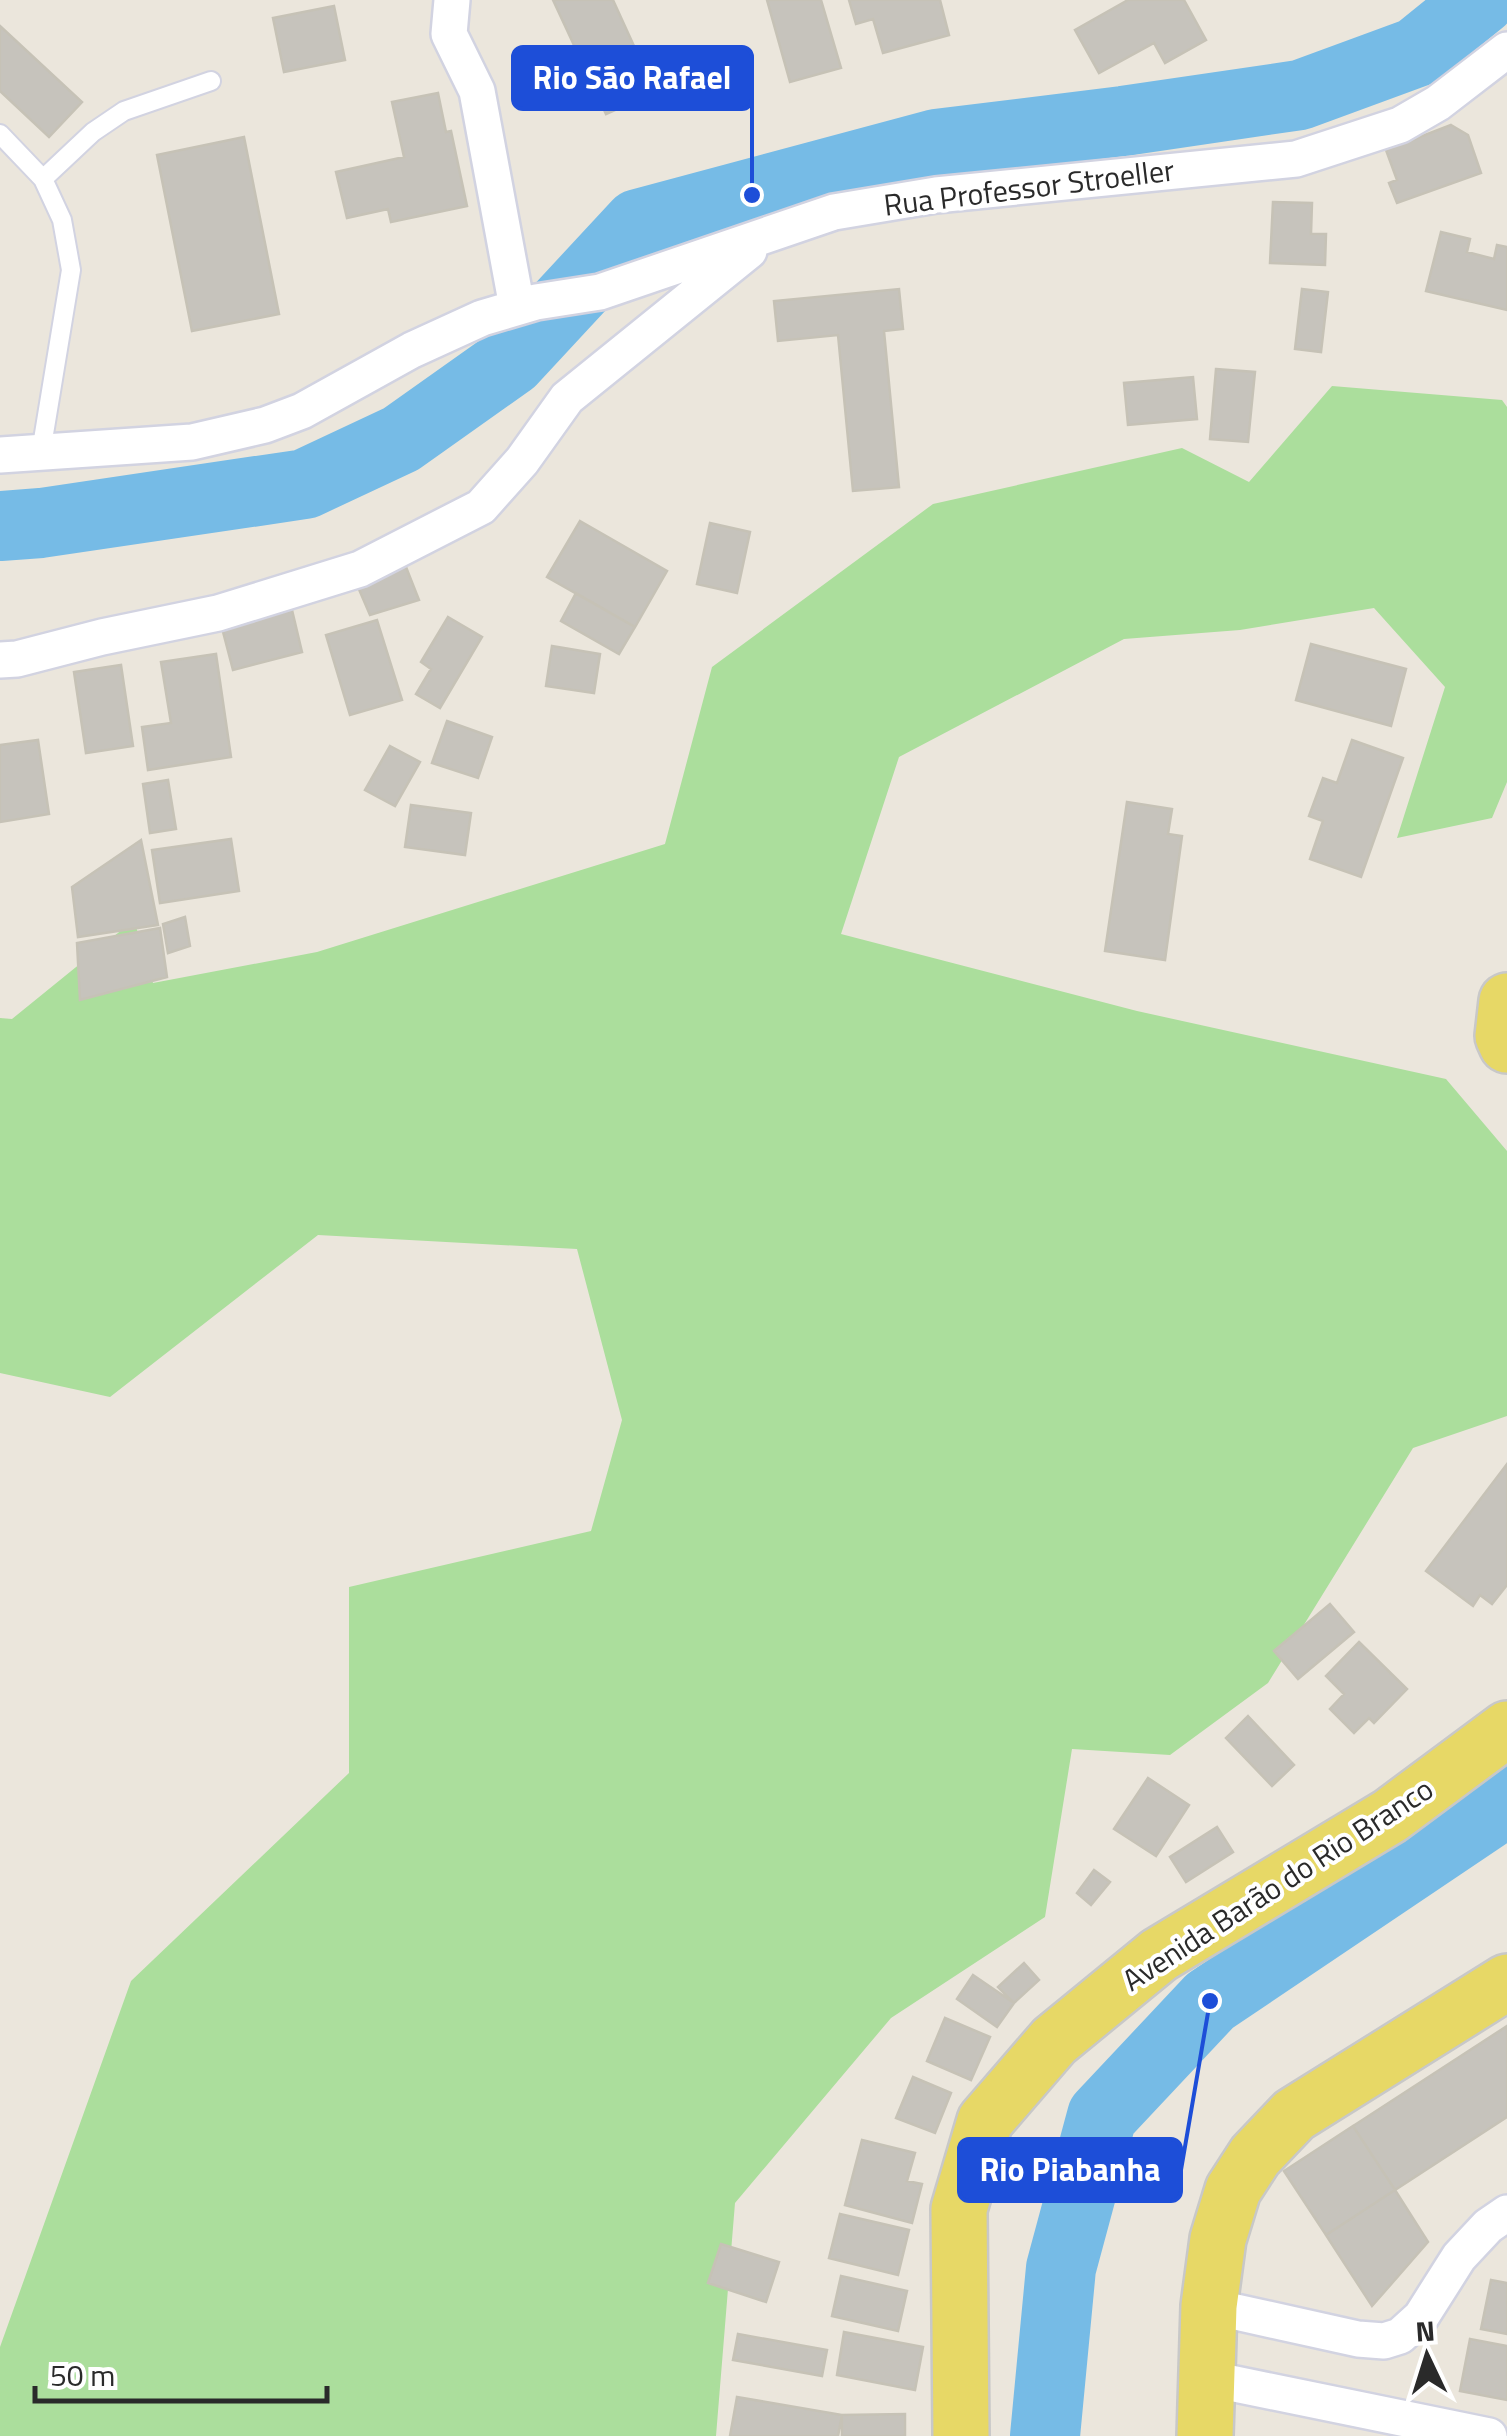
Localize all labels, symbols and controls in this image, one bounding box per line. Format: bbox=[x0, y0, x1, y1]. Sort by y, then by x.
callout: Rio São Rafael bbox=[513, 47, 752, 109]
text: Rio São Rafael bbox=[533, 53, 731, 101]
street label: Rua Professor Stroeller bbox=[881, 146, 1177, 228]
street label: Avenida Barão do Rio Branco bbox=[1113, 1766, 1442, 2002]
callout: Rio Piabanha bbox=[959, 2139, 1181, 2201]
text: Rio Piabanha bbox=[979, 2145, 1161, 2193]
north arrow bbox=[1377, 2306, 1477, 2406]
text: N bbox=[1414, 2308, 1436, 2353]
scale bar bbox=[35, 2341, 328, 2403]
text: 50 m bbox=[50, 2352, 115, 2398]

